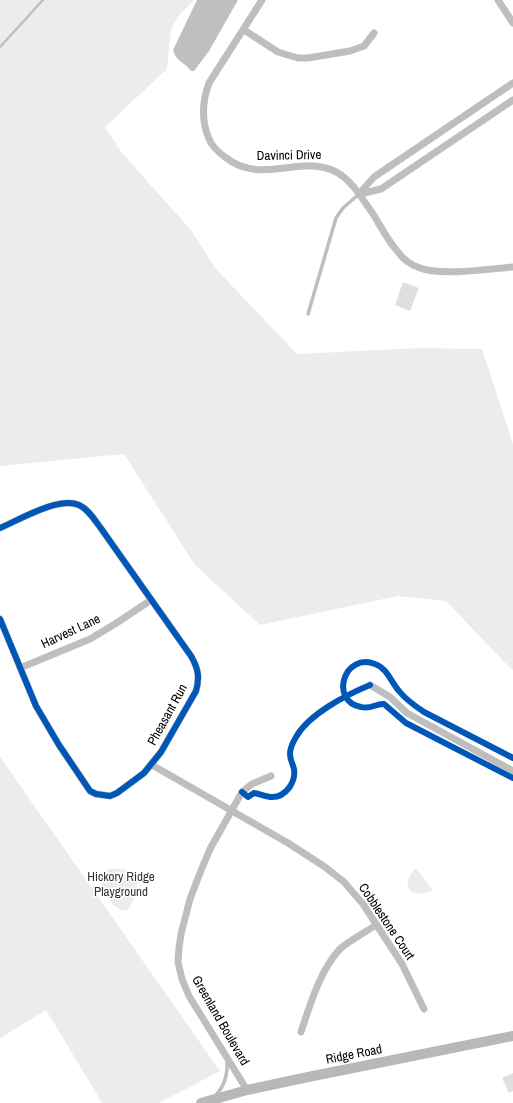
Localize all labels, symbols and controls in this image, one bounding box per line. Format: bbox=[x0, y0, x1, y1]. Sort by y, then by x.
street label: Davinci Drive bbox=[257, 148, 321, 164]
street label: Harvest Lane bbox=[39, 612, 103, 652]
street label: Pheasant Run bbox=[145, 682, 191, 748]
park label: Hickory Ridge Playground bbox=[87, 870, 155, 901]
street label: Cobblestone Court bbox=[355, 881, 417, 963]
street label: Greenland Boulevard bbox=[188, 973, 252, 1069]
street label: Ridge Road bbox=[325, 1042, 383, 1068]

